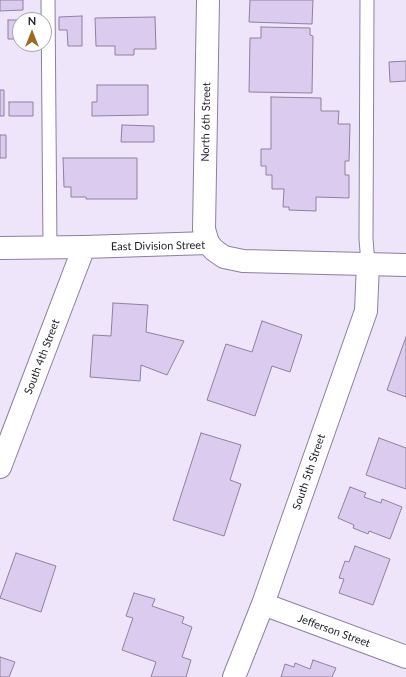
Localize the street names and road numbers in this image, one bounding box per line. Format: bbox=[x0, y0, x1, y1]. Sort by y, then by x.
street label: North 6th Street bbox=[199, 82, 213, 162]
street label: East Division Street bbox=[111, 239, 205, 253]
street label: South 4th Street bbox=[22, 318, 62, 396]
street label: South 5th Street bbox=[290, 432, 328, 512]
street label: Jefferson Street bbox=[296, 612, 372, 650]

